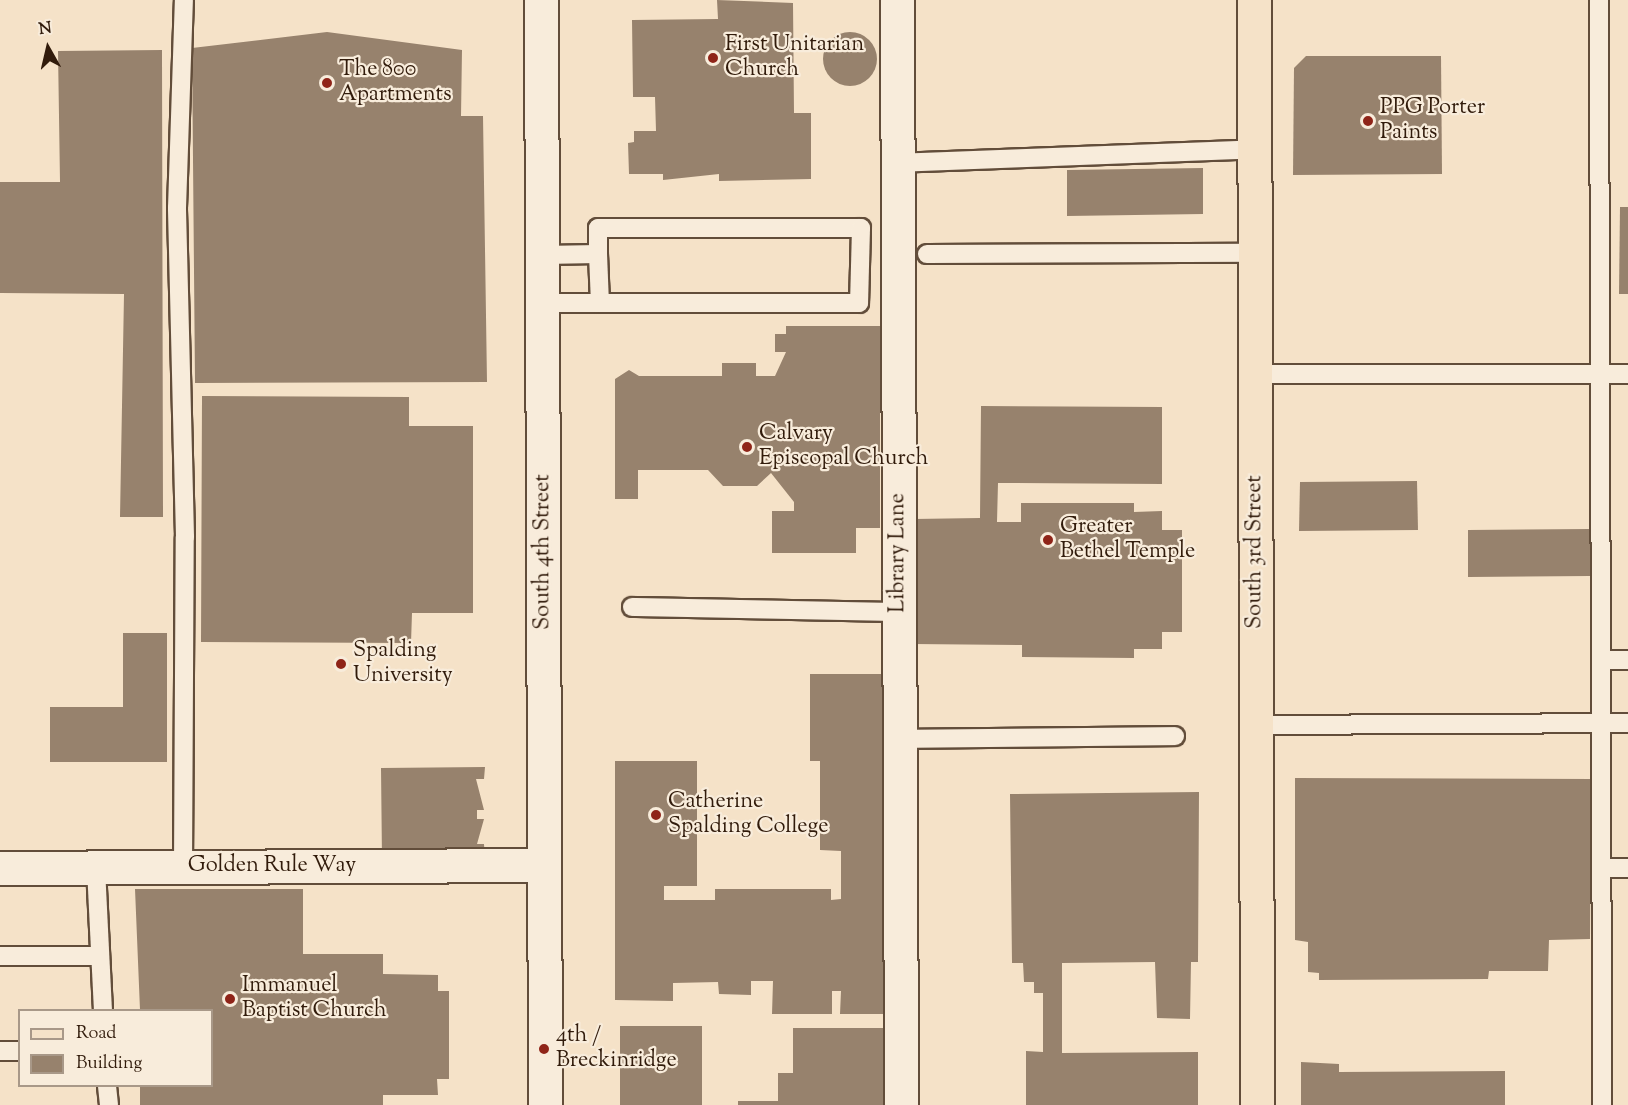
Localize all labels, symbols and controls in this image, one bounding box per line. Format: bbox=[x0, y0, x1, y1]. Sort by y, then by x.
text: N bbox=[37, 17, 53, 42]
north arrow bbox=[18, 18, 78, 78]
place label: First Unitarian Church bbox=[725, 32, 864, 84]
marker: First Unitarian Church bbox=[706, 51, 720, 65]
place label: The 800 Apartments bbox=[339, 57, 452, 108]
marker: The 800 Apartments bbox=[320, 76, 334, 90]
place label: PPG Porter Paints bbox=[1380, 95, 1485, 146]
marker: PPG Porter Paints bbox=[1361, 114, 1375, 128]
place label: Calvary Episcopal Church bbox=[759, 421, 928, 472]
marker: Calvary Episcopal Church bbox=[740, 440, 754, 454]
street label: South 4th Street bbox=[531, 474, 557, 630]
street label: South 3rd Street bbox=[1243, 475, 1269, 629]
street label: Library Lane bbox=[886, 493, 912, 613]
place label: Greater Bethel Temple bbox=[1060, 514, 1195, 566]
marker: Greater Bethel Temple bbox=[1041, 533, 1055, 547]
place label: Spalding University bbox=[353, 638, 453, 690]
marker: Spalding University bbox=[334, 657, 348, 671]
place label: Catherine Spalding College bbox=[668, 789, 828, 840]
marker: Catherine Spalding College bbox=[649, 808, 663, 822]
street label: Golden Rule Way bbox=[188, 854, 356, 880]
place label: Immanuel Baptist Church bbox=[242, 973, 387, 1024]
marker: Immanuel Baptist Church bbox=[223, 992, 237, 1006]
legend bbox=[18, 1009, 213, 1087]
text: Road bbox=[76, 1021, 116, 1047]
place label: 4th / Breckinridge bbox=[556, 1023, 677, 1074]
marker: 4th / Breckinridge bbox=[537, 1042, 551, 1056]
text: Building bbox=[76, 1051, 142, 1077]

